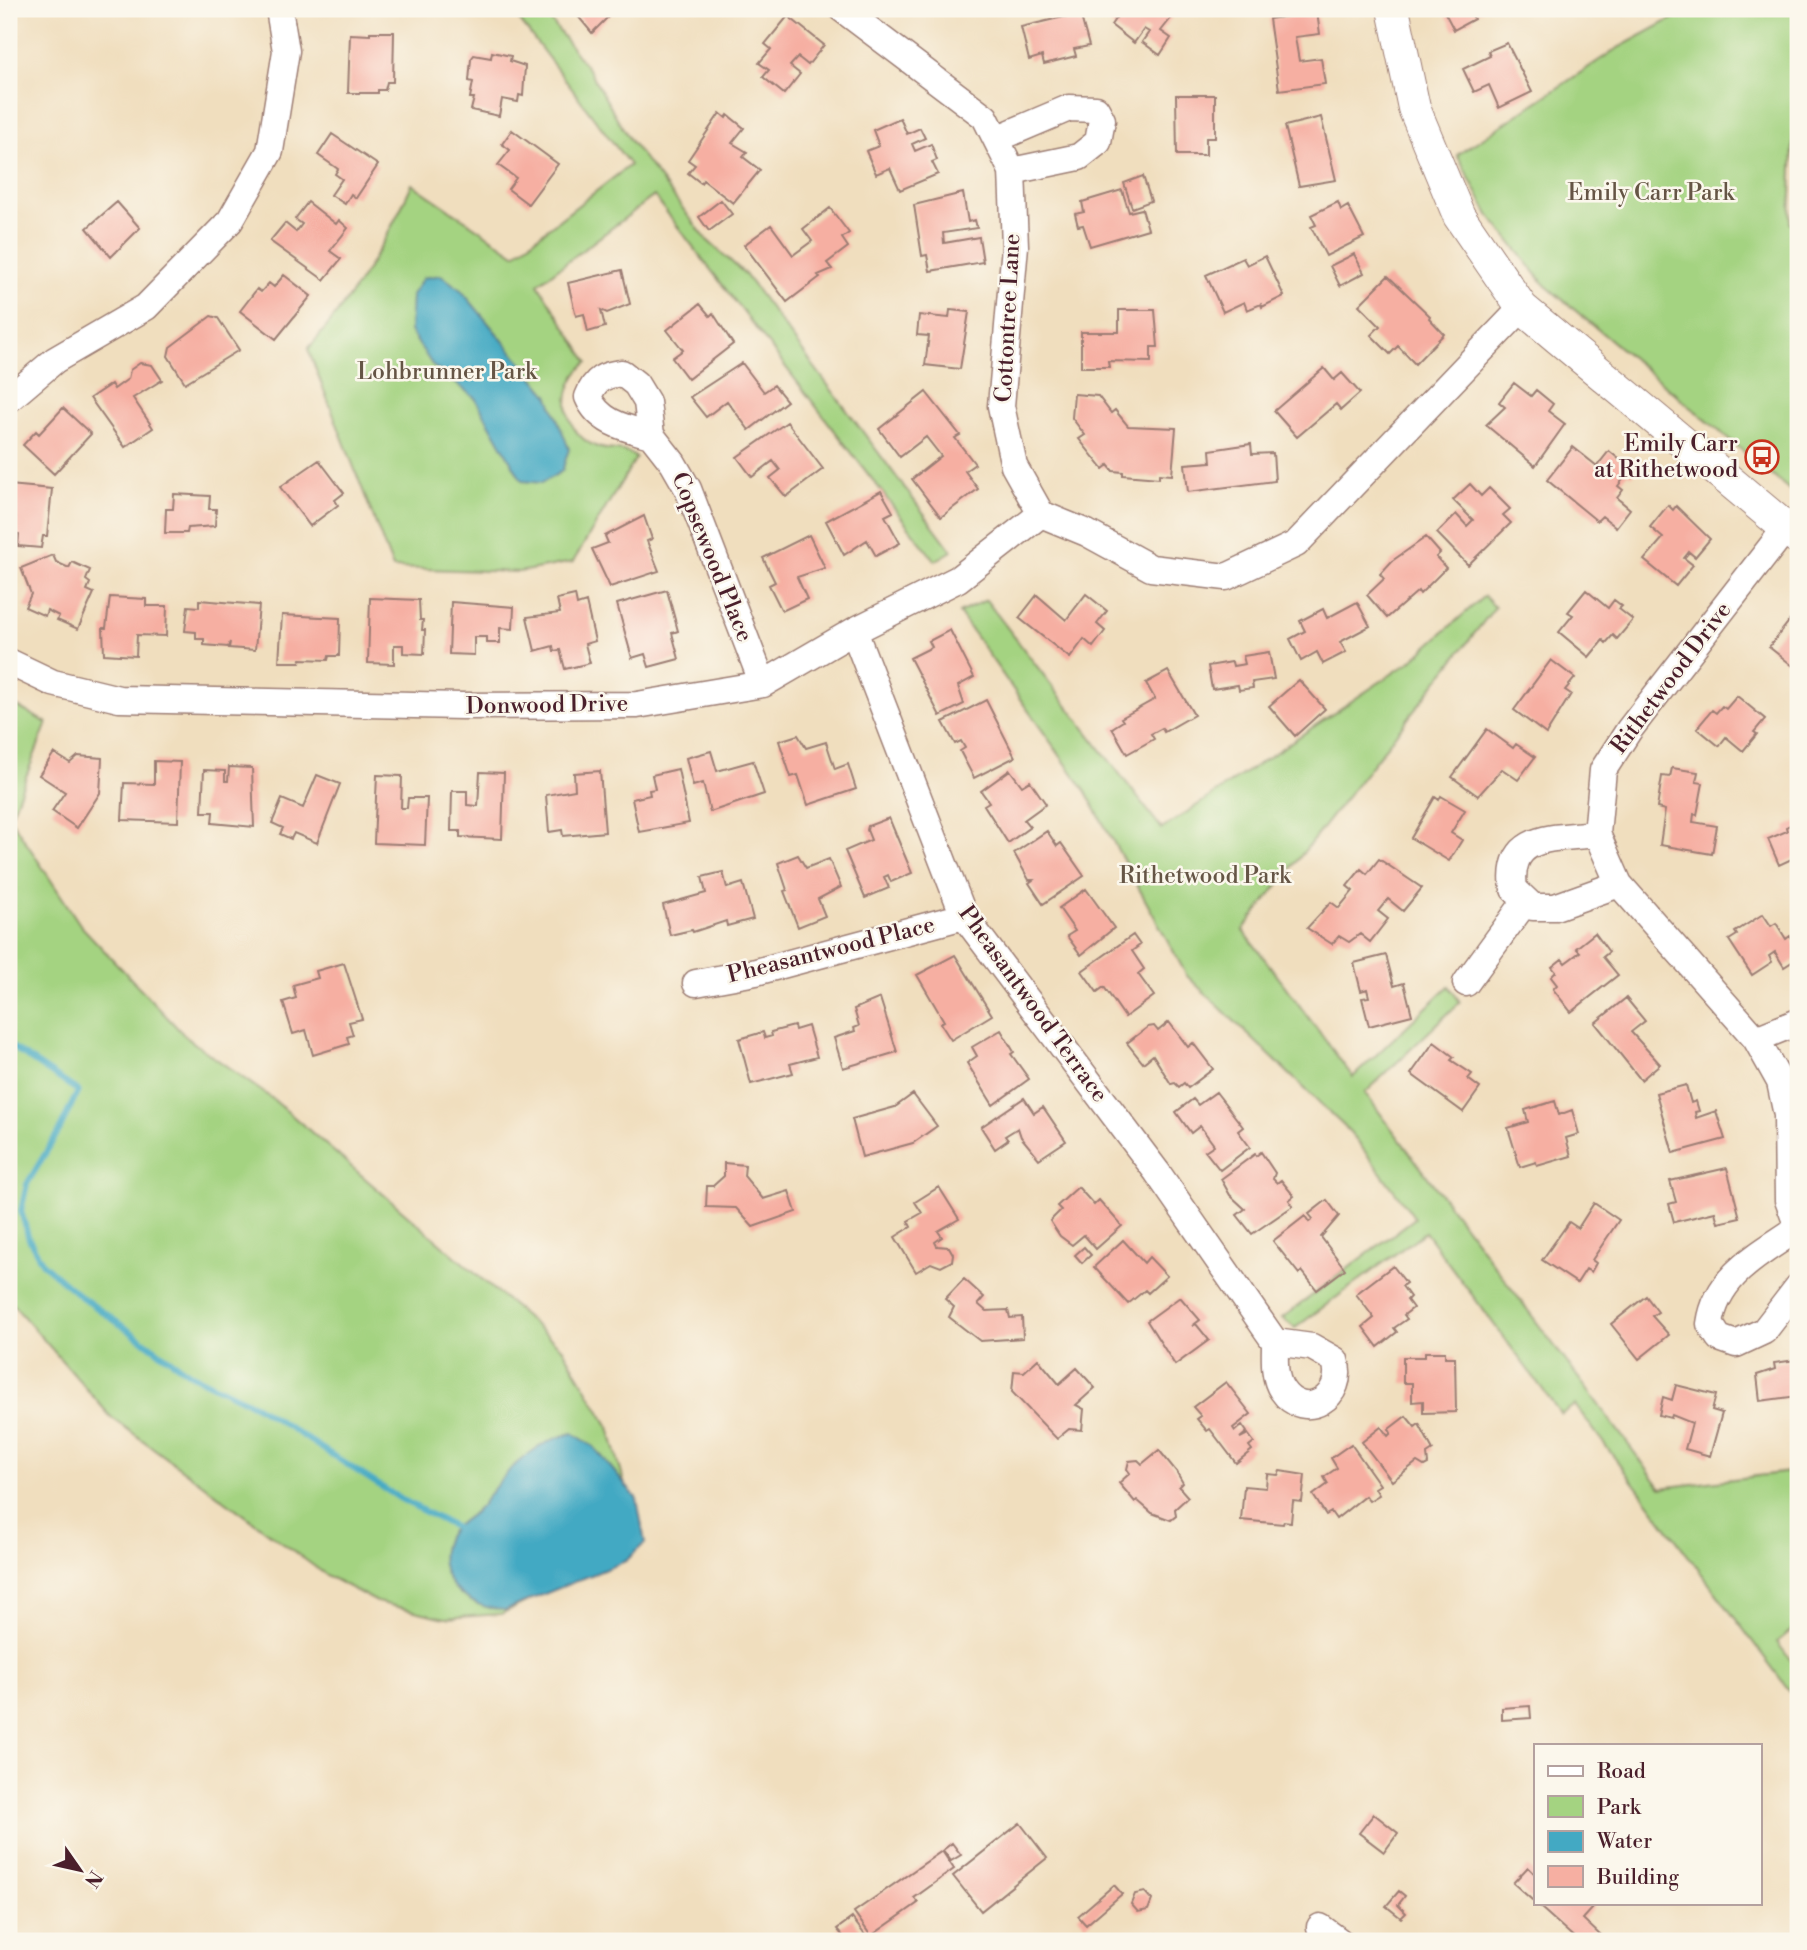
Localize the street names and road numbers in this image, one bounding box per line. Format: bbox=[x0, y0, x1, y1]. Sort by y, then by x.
street label: Cottontree Lane bbox=[990, 233, 1026, 403]
street label: Copsewood Place bbox=[665, 468, 759, 646]
street label: Rithetwood Drive bbox=[1605, 597, 1737, 759]
street label: Donwood Drive bbox=[466, 690, 628, 720]
street label: Pheasantwood Terrace bbox=[952, 900, 1114, 1108]
street label: Pheasantwood Place bbox=[724, 911, 938, 989]

